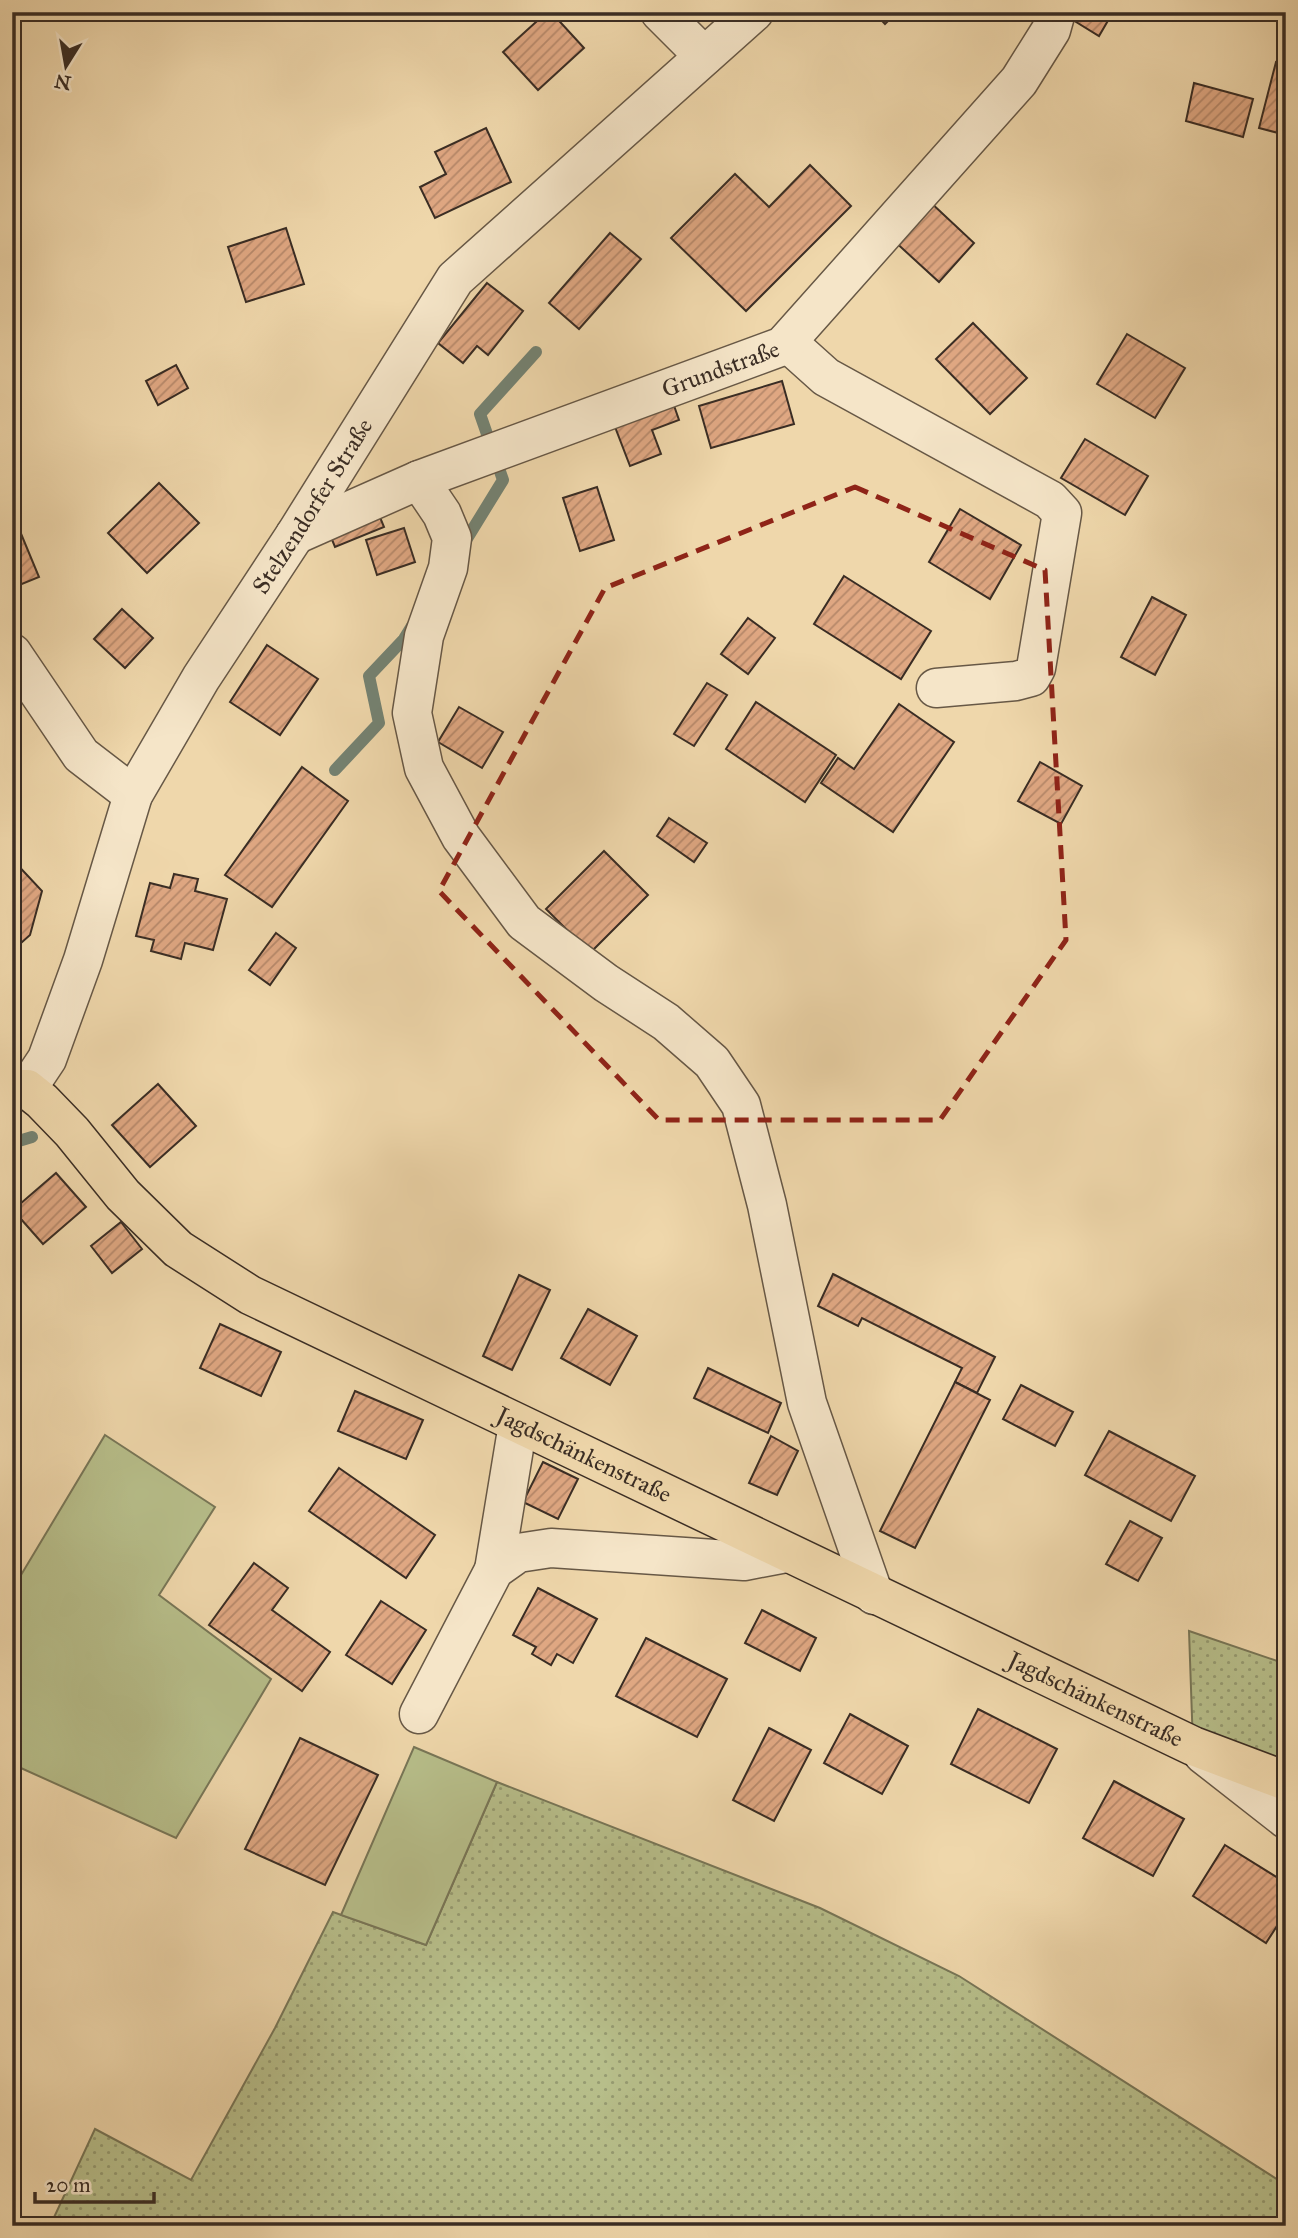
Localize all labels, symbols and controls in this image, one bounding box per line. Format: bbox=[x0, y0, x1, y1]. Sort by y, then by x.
north arrow bbox=[32, 32, 102, 102]
text: N bbox=[53, 69, 73, 95]
street label: Grundstraße bbox=[658, 334, 784, 404]
street label: Stelzendorfer Straße bbox=[245, 413, 379, 599]
street label: Jagdschänkenstraße bbox=[489, 1399, 676, 1509]
street label: Jagdschänkenstraße bbox=[1000, 1643, 1188, 1754]
scale bar bbox=[35, 2161, 154, 2205]
text: 20 m bbox=[46, 2172, 91, 2198]

